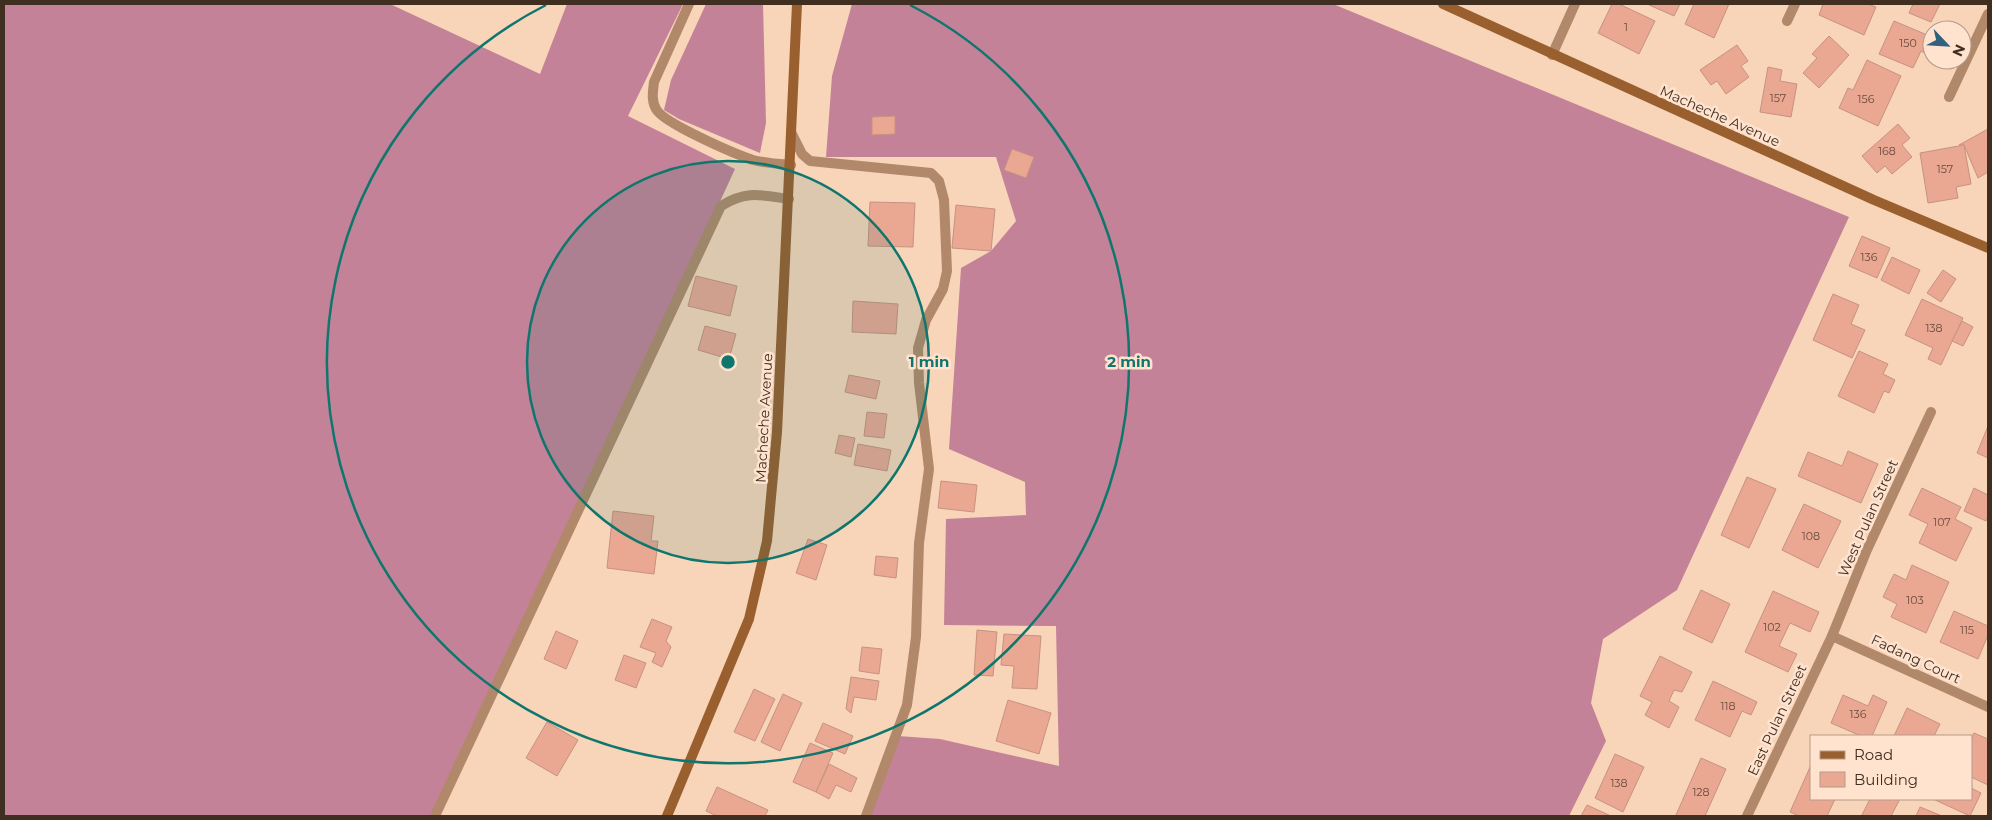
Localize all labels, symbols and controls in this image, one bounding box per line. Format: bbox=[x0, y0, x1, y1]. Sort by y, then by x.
house number: 1 bbox=[1624, 20, 1628, 34]
north arrow bbox=[1922, 20, 1972, 70]
house number: 150 bbox=[1899, 36, 1917, 50]
text: N bbox=[1948, 42, 1969, 59]
street label: Macheche Avenue bbox=[1657, 81, 1783, 151]
house number: 157 bbox=[1770, 91, 1786, 105]
house number: 156 bbox=[1858, 92, 1875, 106]
house number: 168 bbox=[1878, 144, 1896, 158]
house number: 157 bbox=[1937, 162, 1953, 176]
house number: 136 bbox=[1861, 250, 1878, 264]
house number: 138 bbox=[1925, 321, 1943, 335]
text: 1 min bbox=[909, 352, 949, 371]
text: 2 min bbox=[1107, 352, 1151, 371]
centre of rings bbox=[719, 353, 737, 371]
street label: Macheche Avenue bbox=[752, 353, 776, 483]
street label: West Pulan Street bbox=[1834, 456, 1902, 579]
house number: 107 bbox=[1933, 515, 1951, 529]
house number: 108 bbox=[1802, 529, 1820, 543]
house number: 103 bbox=[1906, 593, 1924, 607]
house number: 102 bbox=[1763, 620, 1781, 634]
house number: 115 bbox=[1960, 623, 1974, 637]
street label: Fadang Court bbox=[1868, 630, 1964, 688]
street label: East Pulan Street bbox=[1743, 661, 1811, 778]
house number: 118 bbox=[1721, 699, 1735, 713]
house number: 136 bbox=[1850, 707, 1867, 721]
legend bbox=[1810, 735, 1972, 800]
text: Road bbox=[1854, 745, 1893, 764]
text: Building bbox=[1854, 770, 1918, 789]
house number: 138 bbox=[1610, 776, 1628, 790]
house number: 128 bbox=[1692, 785, 1710, 799]

